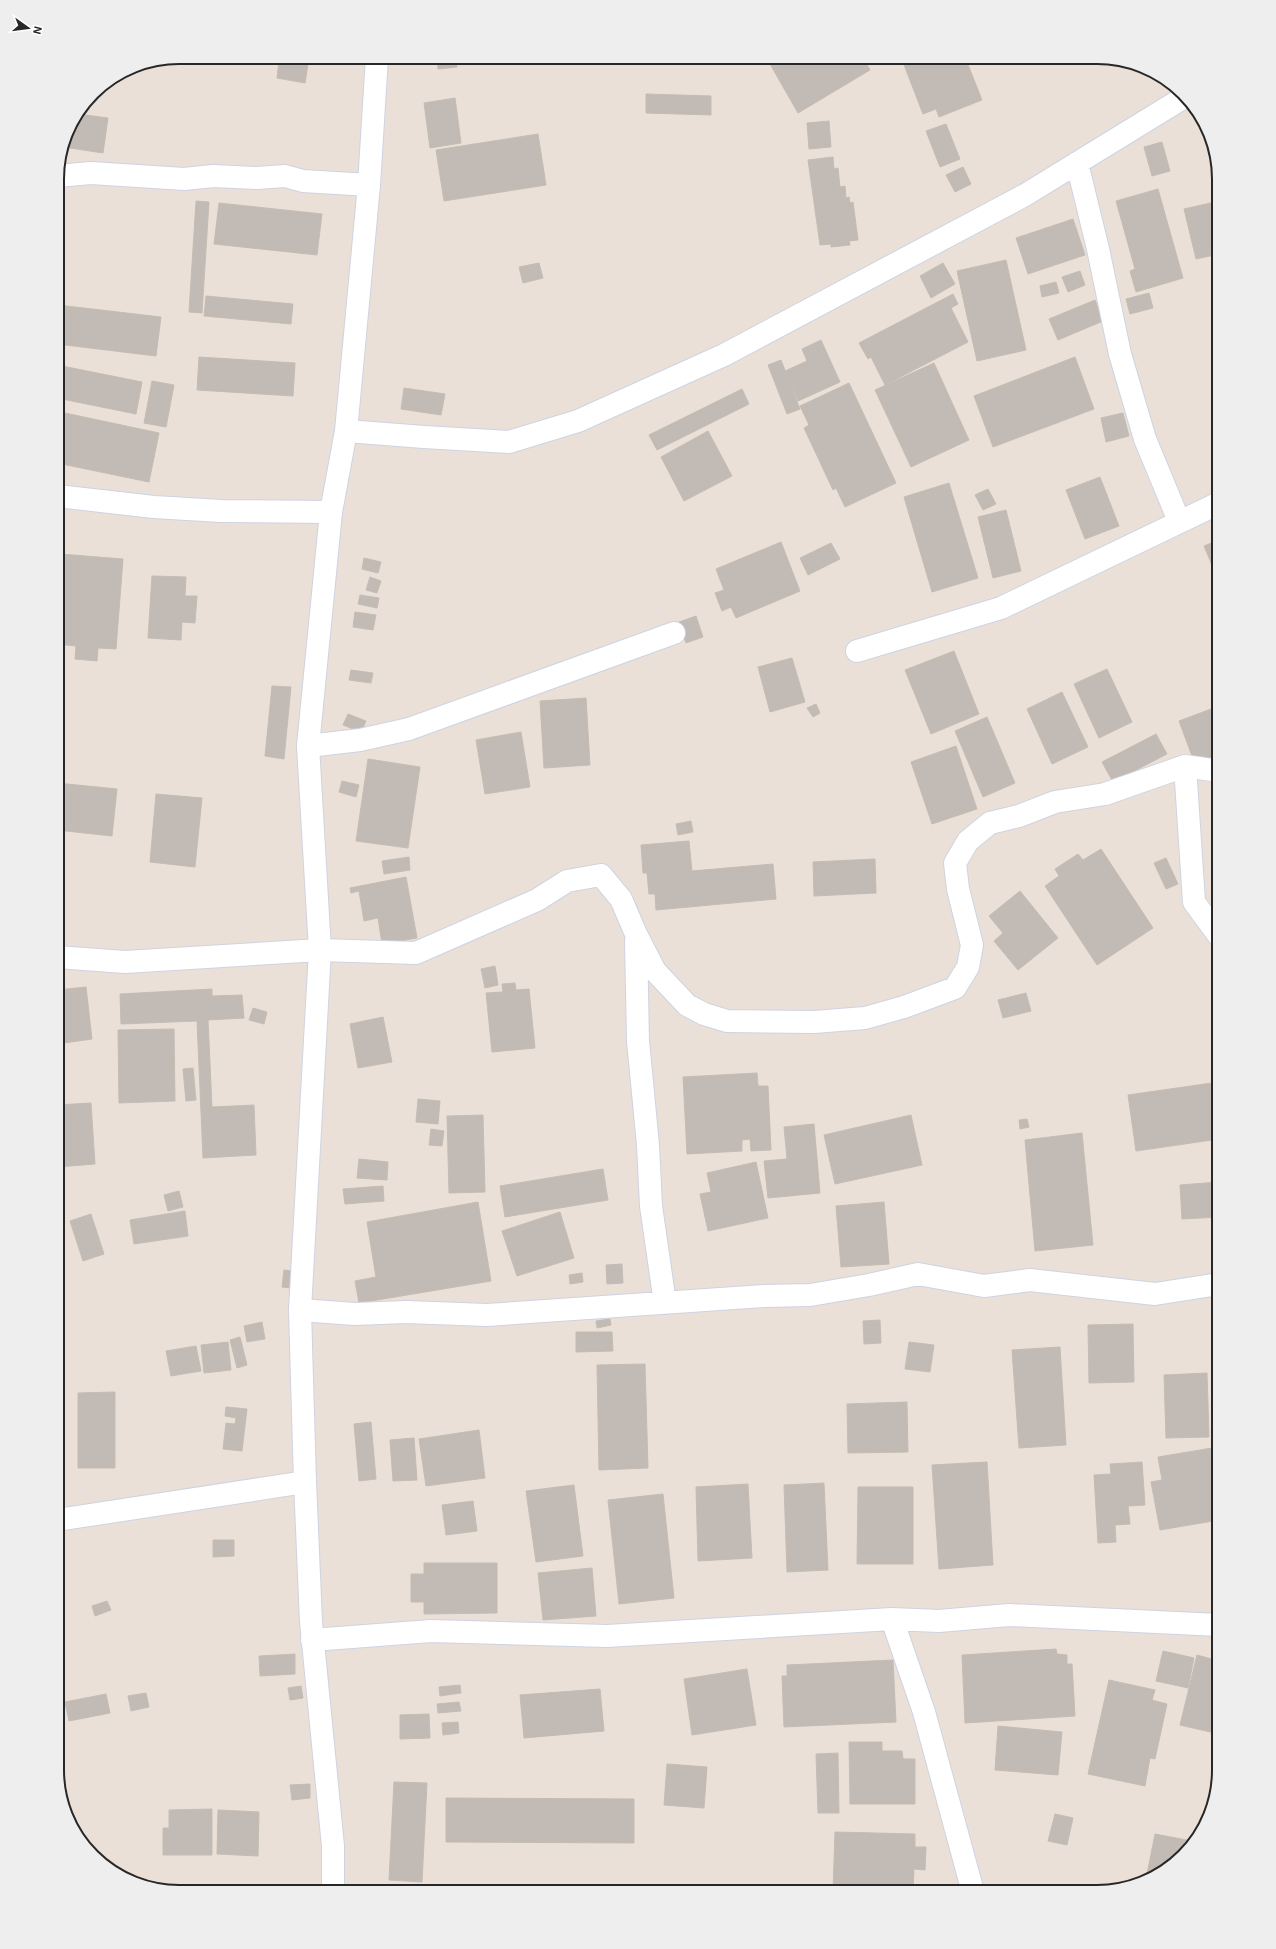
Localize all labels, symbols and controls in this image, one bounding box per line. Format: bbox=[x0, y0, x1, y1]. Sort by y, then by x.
north arrow bbox=[8, 8, 48, 48]
text: N bbox=[31, 25, 45, 36]

